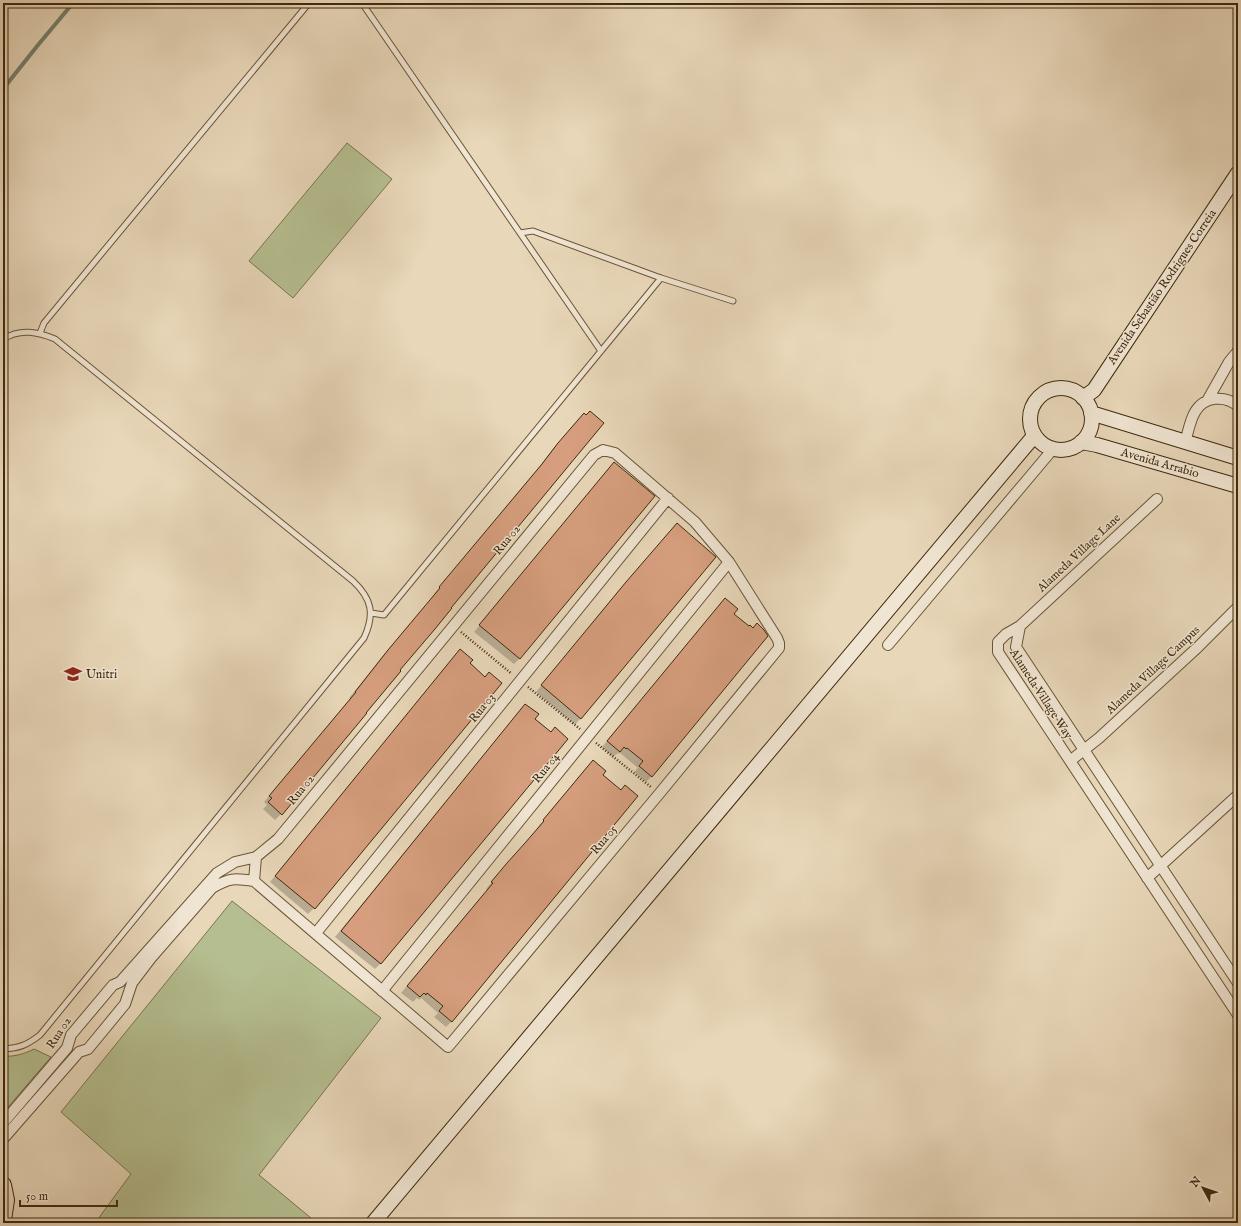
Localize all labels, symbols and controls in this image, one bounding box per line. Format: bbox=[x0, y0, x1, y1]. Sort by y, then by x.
street label: Avenida Sebastião Rodrigues Correia bbox=[1104, 206, 1220, 368]
street label: Avenida Arrabio bbox=[1118, 444, 1201, 481]
street label: Alameda Village Lane bbox=[1033, 510, 1124, 596]
street label: Rua 02 bbox=[490, 522, 524, 558]
street label: Alameda Village Campus bbox=[1102, 623, 1204, 719]
street label: Alameda Village Way bbox=[1006, 645, 1076, 742]
school or university icon: Unitri bbox=[63, 664, 83, 684]
place label: Unitri bbox=[86, 667, 117, 682]
street label: Rua 03 bbox=[466, 690, 498, 726]
street label: Rua 04 bbox=[529, 750, 563, 786]
street label: Rua 02 bbox=[284, 772, 318, 808]
street label: Rua 05 bbox=[588, 822, 621, 858]
street label: Rua 02 bbox=[43, 1014, 75, 1052]
north arrow bbox=[1183, 1168, 1223, 1208]
text: N bbox=[1187, 1174, 1205, 1191]
scale bar bbox=[20, 1182, 117, 1208]
text: 50 m bbox=[26, 1189, 48, 1204]

